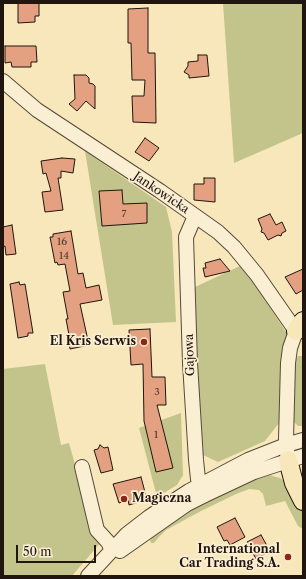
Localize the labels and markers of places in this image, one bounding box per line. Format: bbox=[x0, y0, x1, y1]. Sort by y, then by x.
place label: El Kris Serwis bbox=[50, 335, 136, 349]
marker: El Kris Serwis bbox=[139, 337, 149, 347]
place label: Magiczna bbox=[132, 492, 191, 506]
marker: Magiczna bbox=[119, 494, 129, 504]
place label: International Car Trading S.A. bbox=[179, 543, 280, 571]
marker: International Car Trading S.A. bbox=[283, 552, 293, 562]

